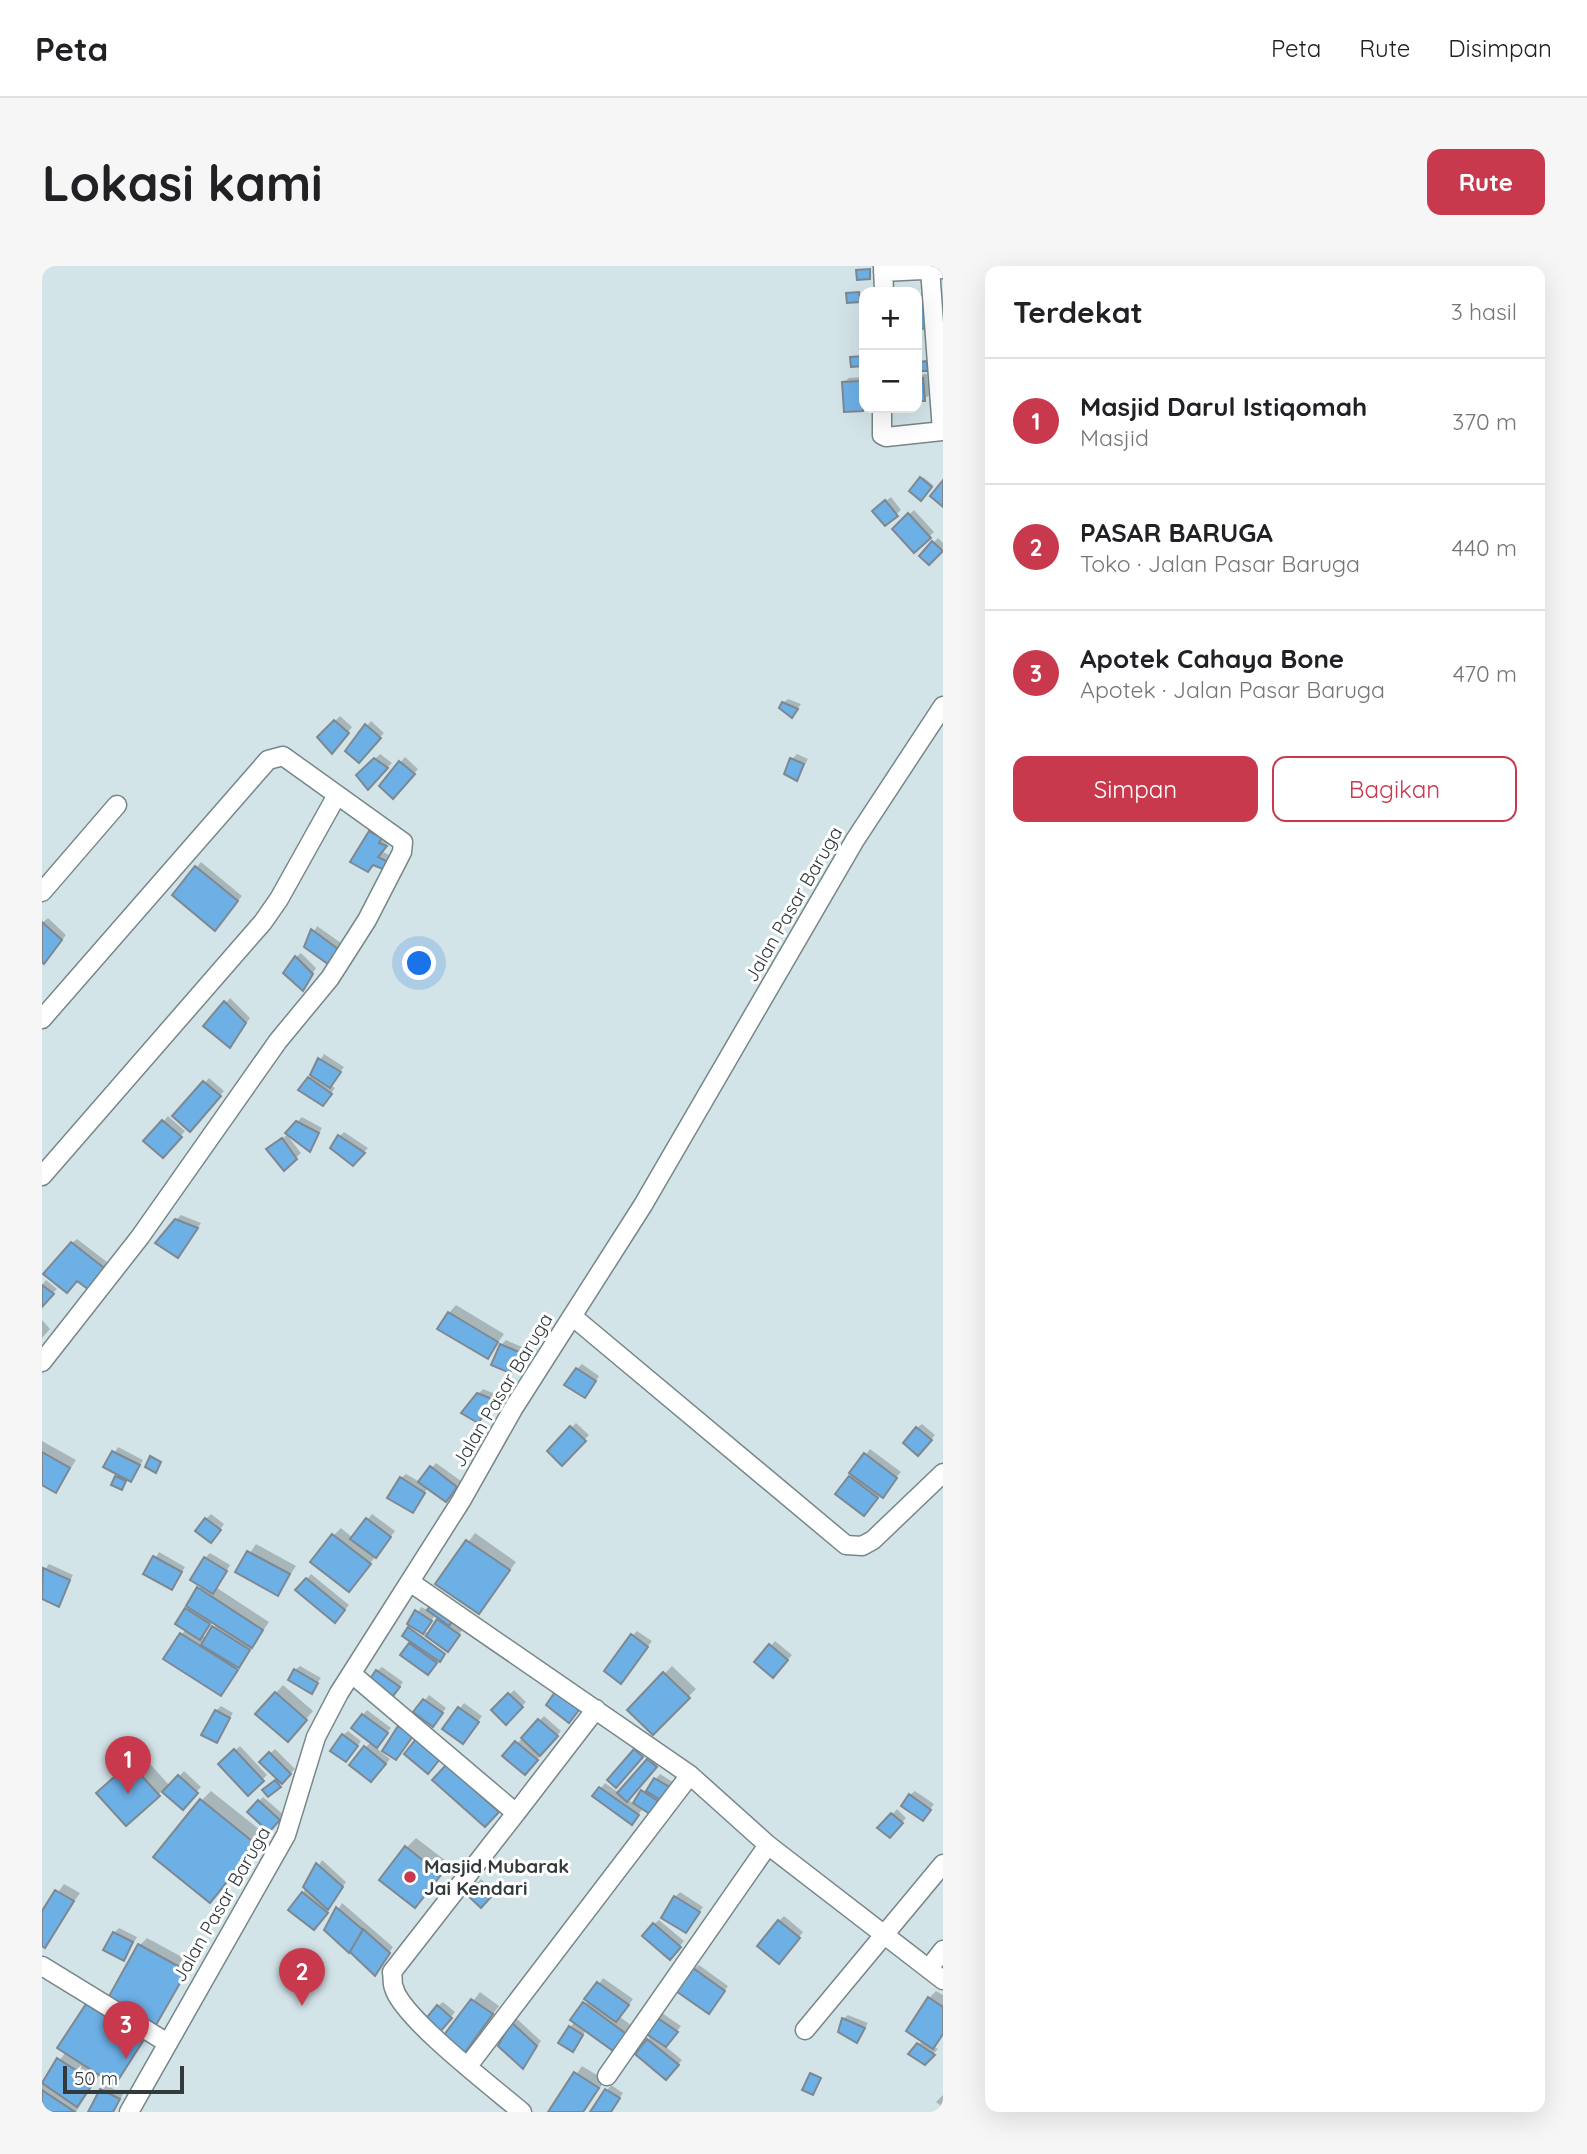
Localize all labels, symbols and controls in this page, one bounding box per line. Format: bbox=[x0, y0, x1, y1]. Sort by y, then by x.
text: Peta bbox=[35, 28, 108, 69]
text: Peta bbox=[1271, 33, 1321, 63]
text: Rute bbox=[1359, 33, 1410, 63]
text: Disimpan bbox=[1448, 33, 1552, 63]
button: Rute bbox=[1427, 149, 1545, 215]
text: Lokasi kami bbox=[42, 152, 323, 213]
map controls bbox=[859, 287, 922, 413]
button: + bbox=[859, 287, 922, 350]
text: Terdekat bbox=[1013, 293, 1143, 331]
text: 3 hasil bbox=[1451, 297, 1517, 326]
button: − bbox=[859, 350, 922, 413]
text: Masjid Darul Istiqomah bbox=[1080, 390, 1367, 423]
text: 1 bbox=[1032, 407, 1040, 436]
text: 370 m bbox=[1452, 407, 1517, 436]
text: Masjid bbox=[1080, 423, 1149, 452]
text: PASAR BARUGA bbox=[1080, 516, 1273, 549]
text: 2 bbox=[1029, 533, 1043, 562]
text: 440 m bbox=[1452, 533, 1517, 562]
text: Toko · Jalan Pasar Baruga bbox=[1080, 549, 1360, 578]
text: Apotek Cahaya Bone bbox=[1080, 642, 1344, 675]
text: 3 bbox=[1030, 659, 1042, 688]
text: 470 m bbox=[1453, 659, 1517, 688]
text: Apotek · Jalan Pasar Baruga bbox=[1080, 675, 1385, 704]
button: Simpan bbox=[1013, 756, 1258, 822]
button: Bagikan bbox=[1272, 756, 1517, 822]
street label: Jalan Pasar Baruga bbox=[739, 822, 847, 986]
your location bbox=[402, 946, 436, 980]
street label: Jalan Pasar Baruga bbox=[447, 1309, 557, 1471]
pin: 1 bbox=[105, 1736, 151, 1794]
street label: Jalan Pasar Baruga bbox=[167, 1822, 275, 1986]
place label: Masjid Mubarak Jai Kendari bbox=[424, 1854, 569, 1900]
marker: Masjid Mubarak Jai Kendari bbox=[402, 1869, 418, 1885]
pin: 2 bbox=[279, 1948, 325, 2006]
pin: 3 bbox=[103, 2001, 149, 2059]
scale bar bbox=[63, 2063, 184, 2095]
text: 50 m bbox=[74, 2066, 118, 2090]

